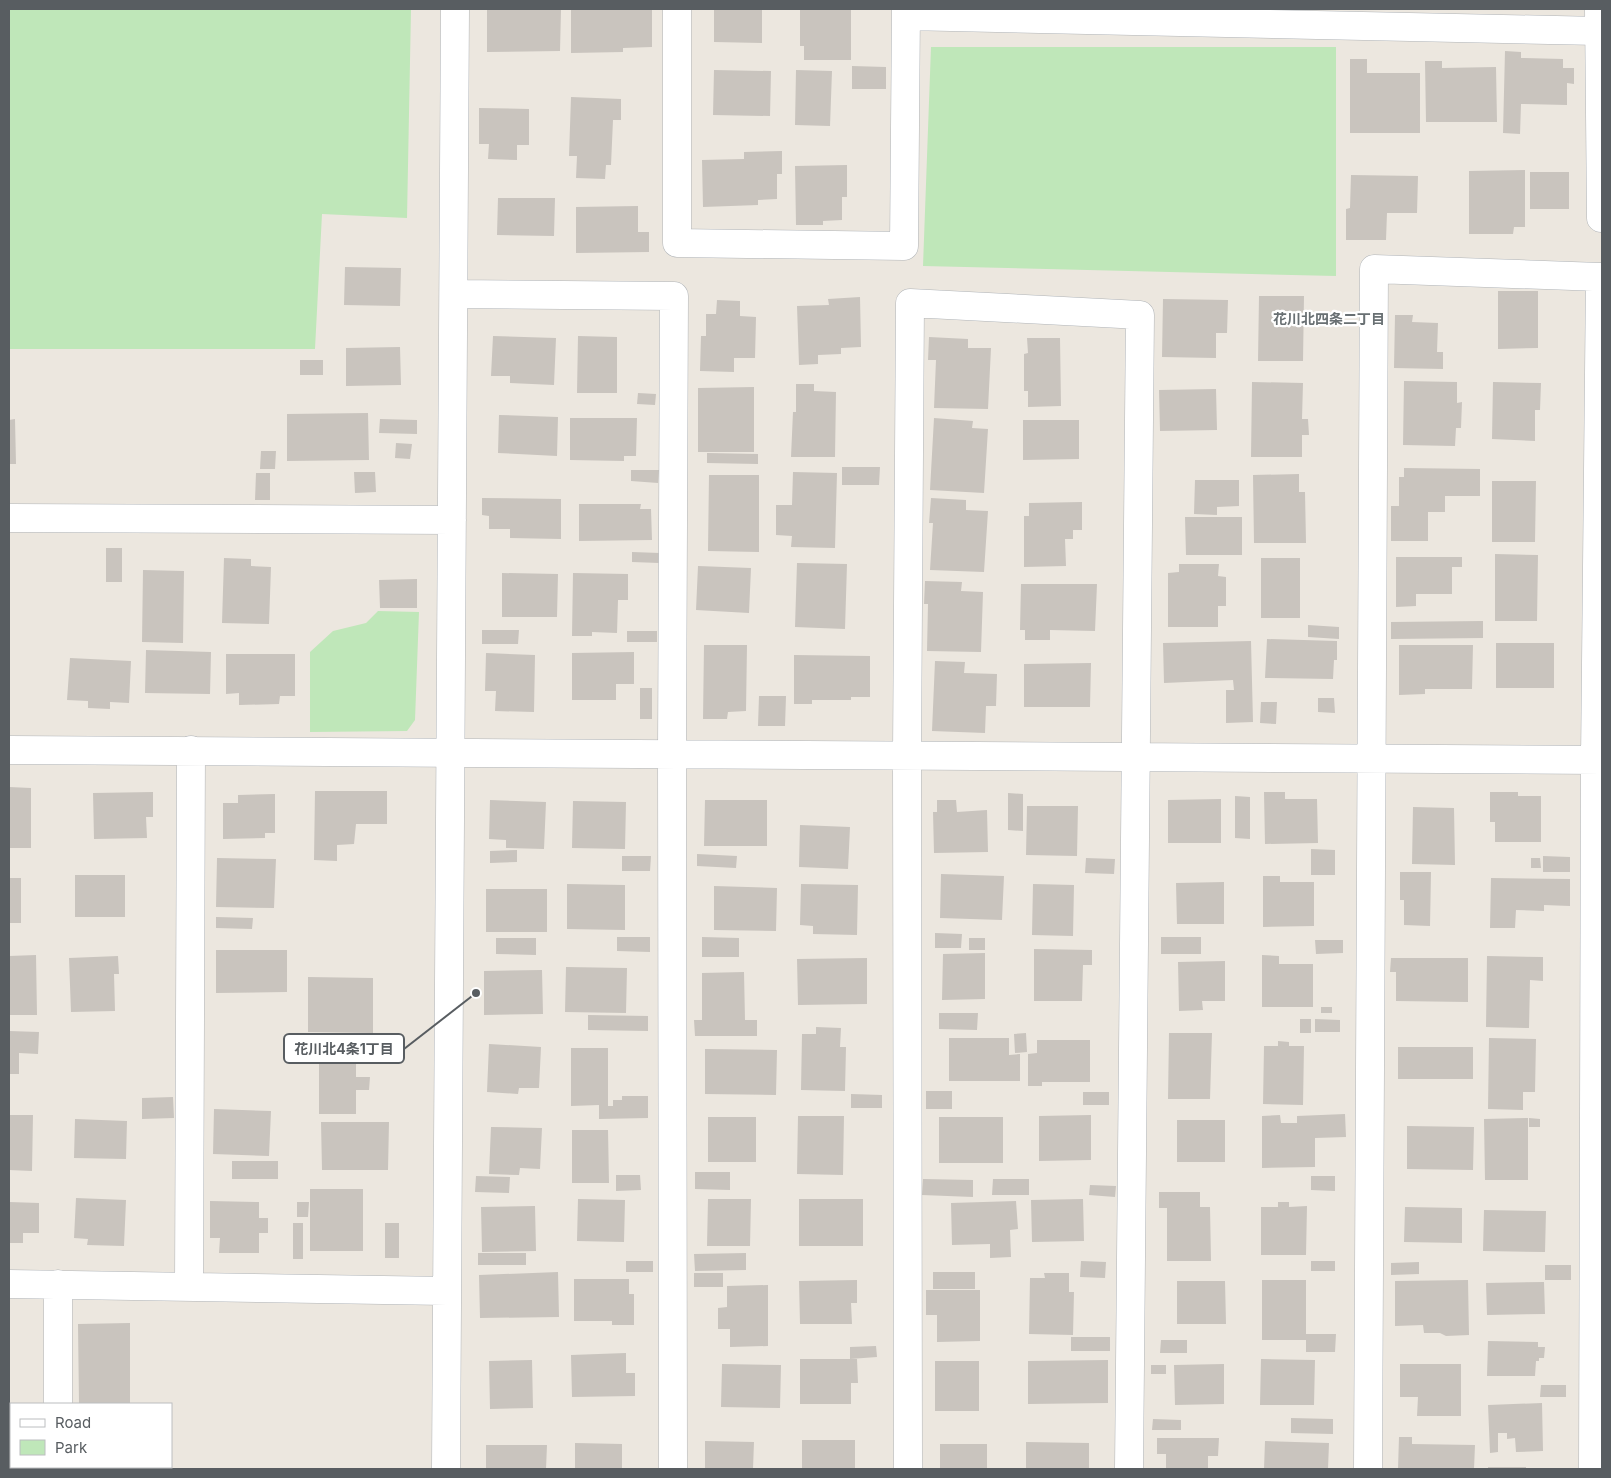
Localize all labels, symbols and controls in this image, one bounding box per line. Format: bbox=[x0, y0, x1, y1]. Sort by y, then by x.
district label: 花川北四条二丁目 bbox=[1273, 310, 1385, 327]
callout: 花川北4条1丁目 bbox=[284, 1034, 404, 1063]
text: 花川北4条1丁目 bbox=[294, 1040, 394, 1057]
legend bbox=[10, 1403, 172, 1468]
text: Road bbox=[55, 1413, 91, 1432]
text: Park bbox=[55, 1438, 88, 1457]

